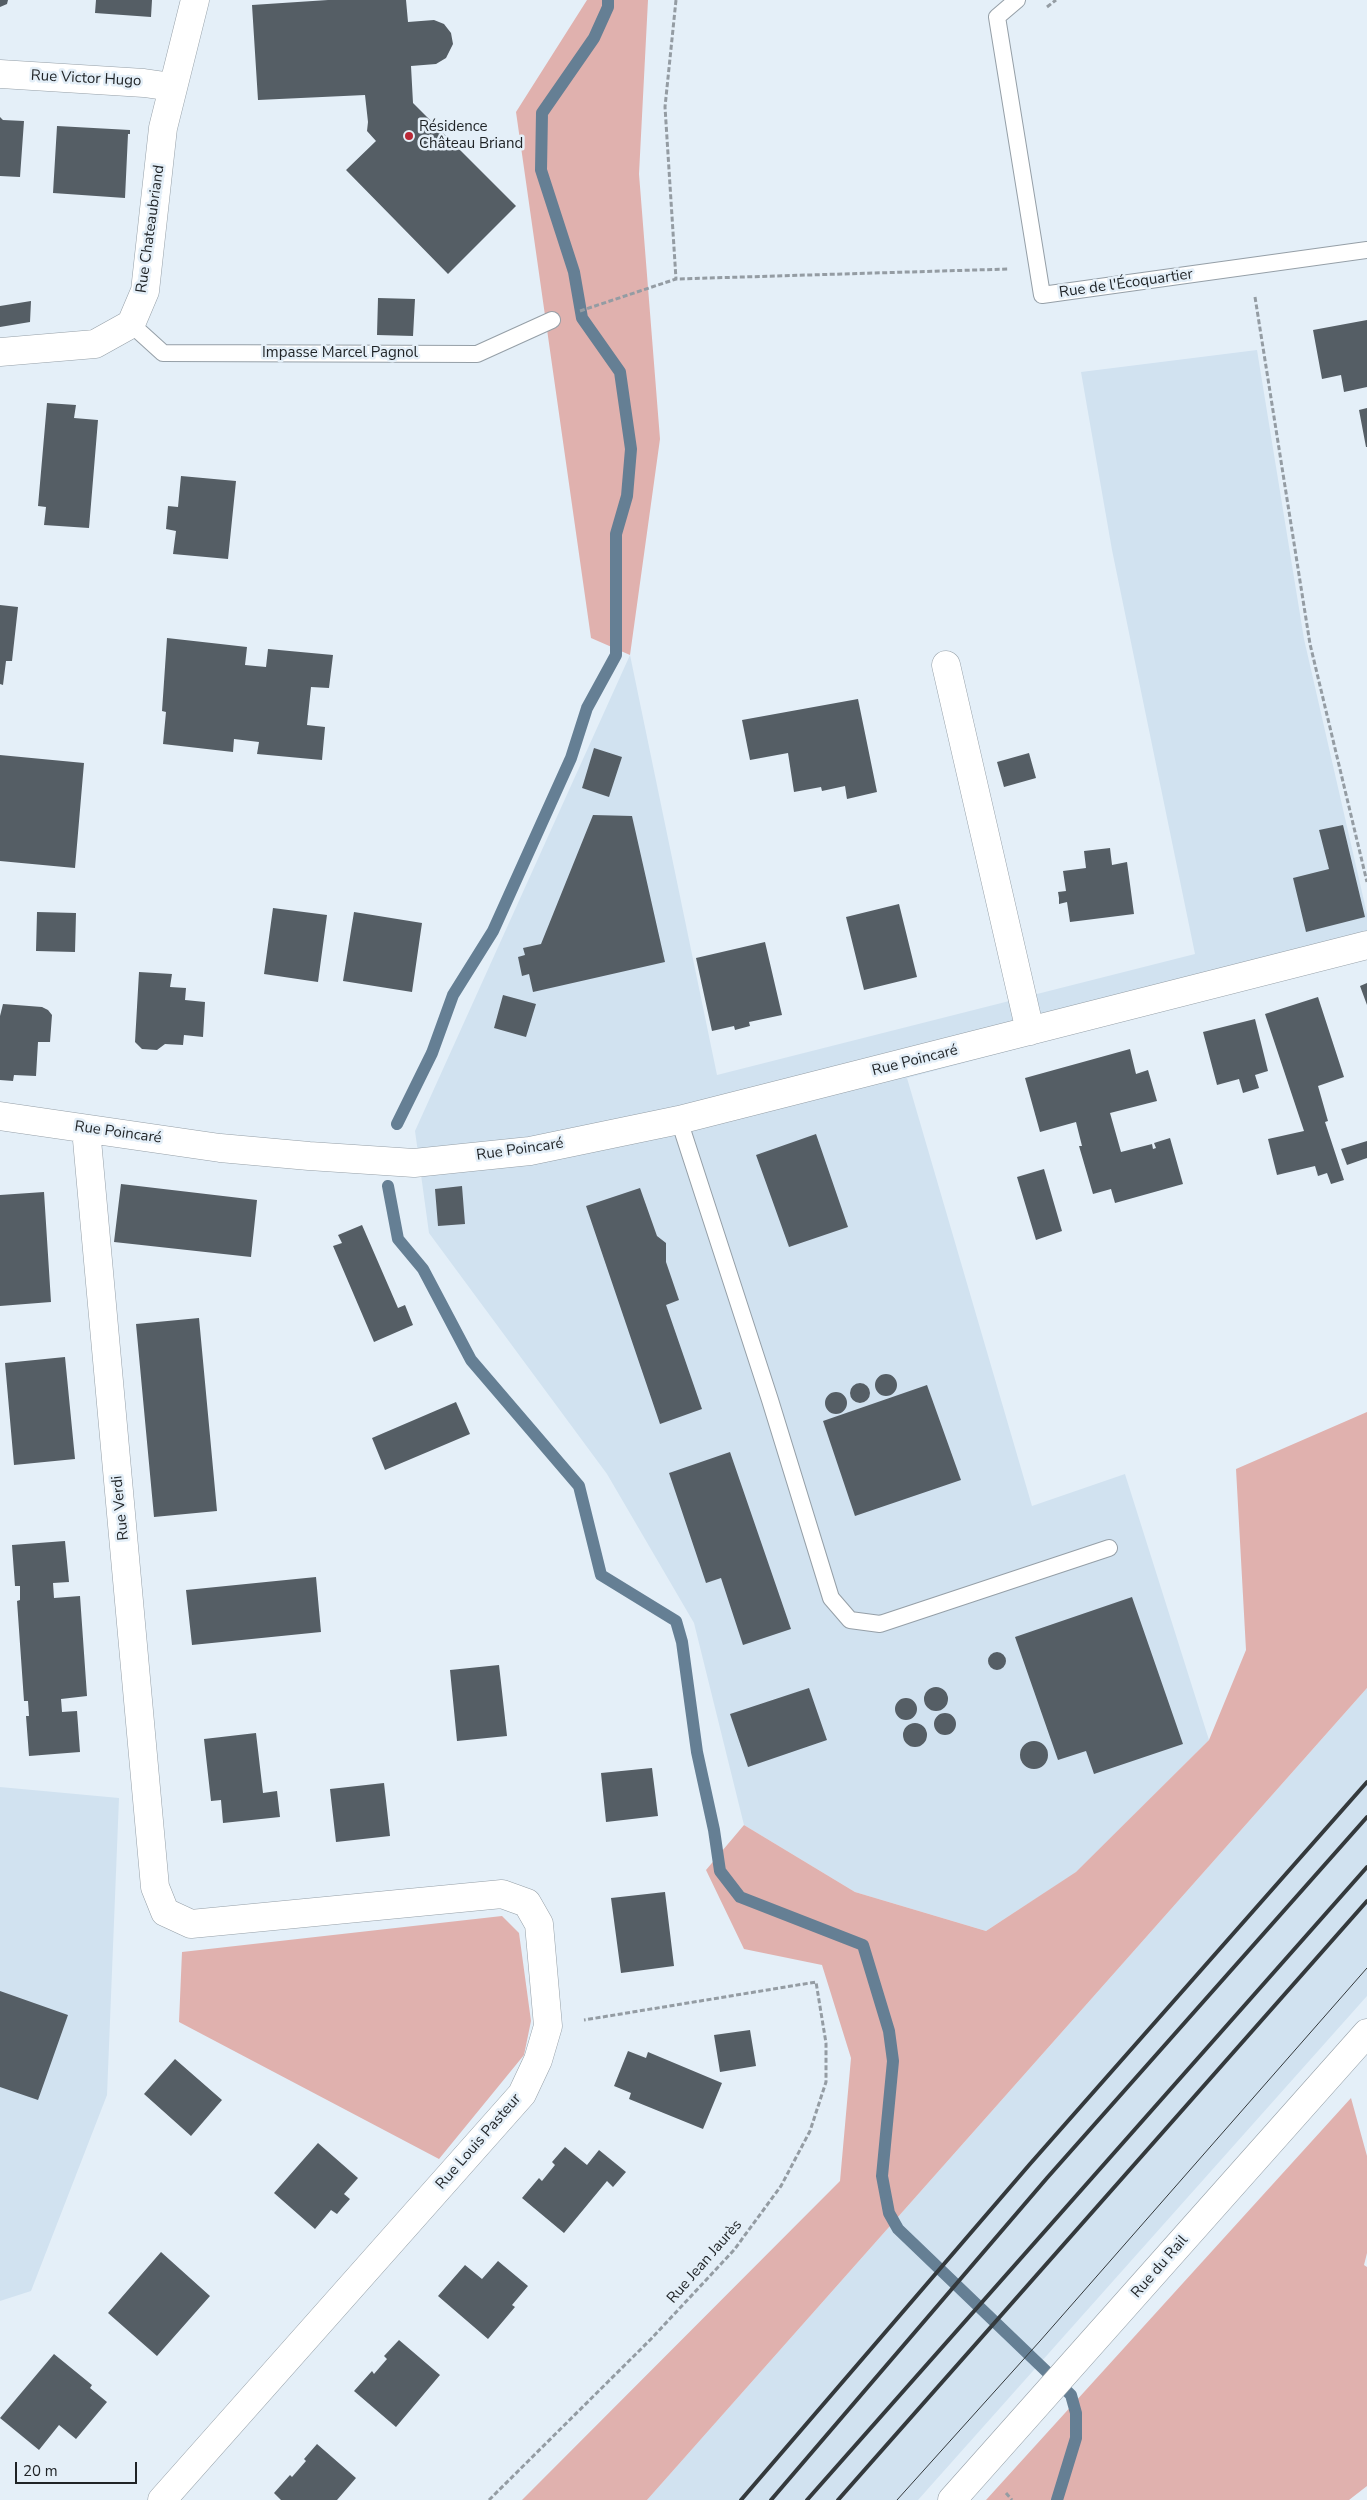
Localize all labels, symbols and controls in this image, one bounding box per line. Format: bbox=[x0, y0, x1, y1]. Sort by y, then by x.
street label: Rue Victor Hugo bbox=[30, 67, 142, 91]
place label: Résidence Château Briand bbox=[419, 118, 523, 153]
marker: Résidence Château Briand bbox=[403, 130, 415, 142]
street label: Rue Chateaubriand bbox=[133, 164, 169, 294]
street label: Rue de l'Écoquartier bbox=[1058, 266, 1194, 302]
street label: Impasse Marcel Pagnol bbox=[262, 344, 418, 362]
street label: Rue Poincaré bbox=[870, 1042, 960, 1080]
street label: Rue Poincaré bbox=[73, 1118, 163, 1148]
street label: Rue Poincaré bbox=[475, 1135, 565, 1165]
street label: Rue Verdi bbox=[109, 1475, 133, 1541]
street label: Rue Louis Pasteur bbox=[433, 2091, 525, 2193]
street label: Rue Jean Jaurès bbox=[664, 2216, 746, 2308]
street label: Rue du Rail bbox=[1128, 2232, 1192, 2302]
scale bar bbox=[18, 2452, 140, 2484]
text: 20 m bbox=[23, 2461, 58, 2481]

